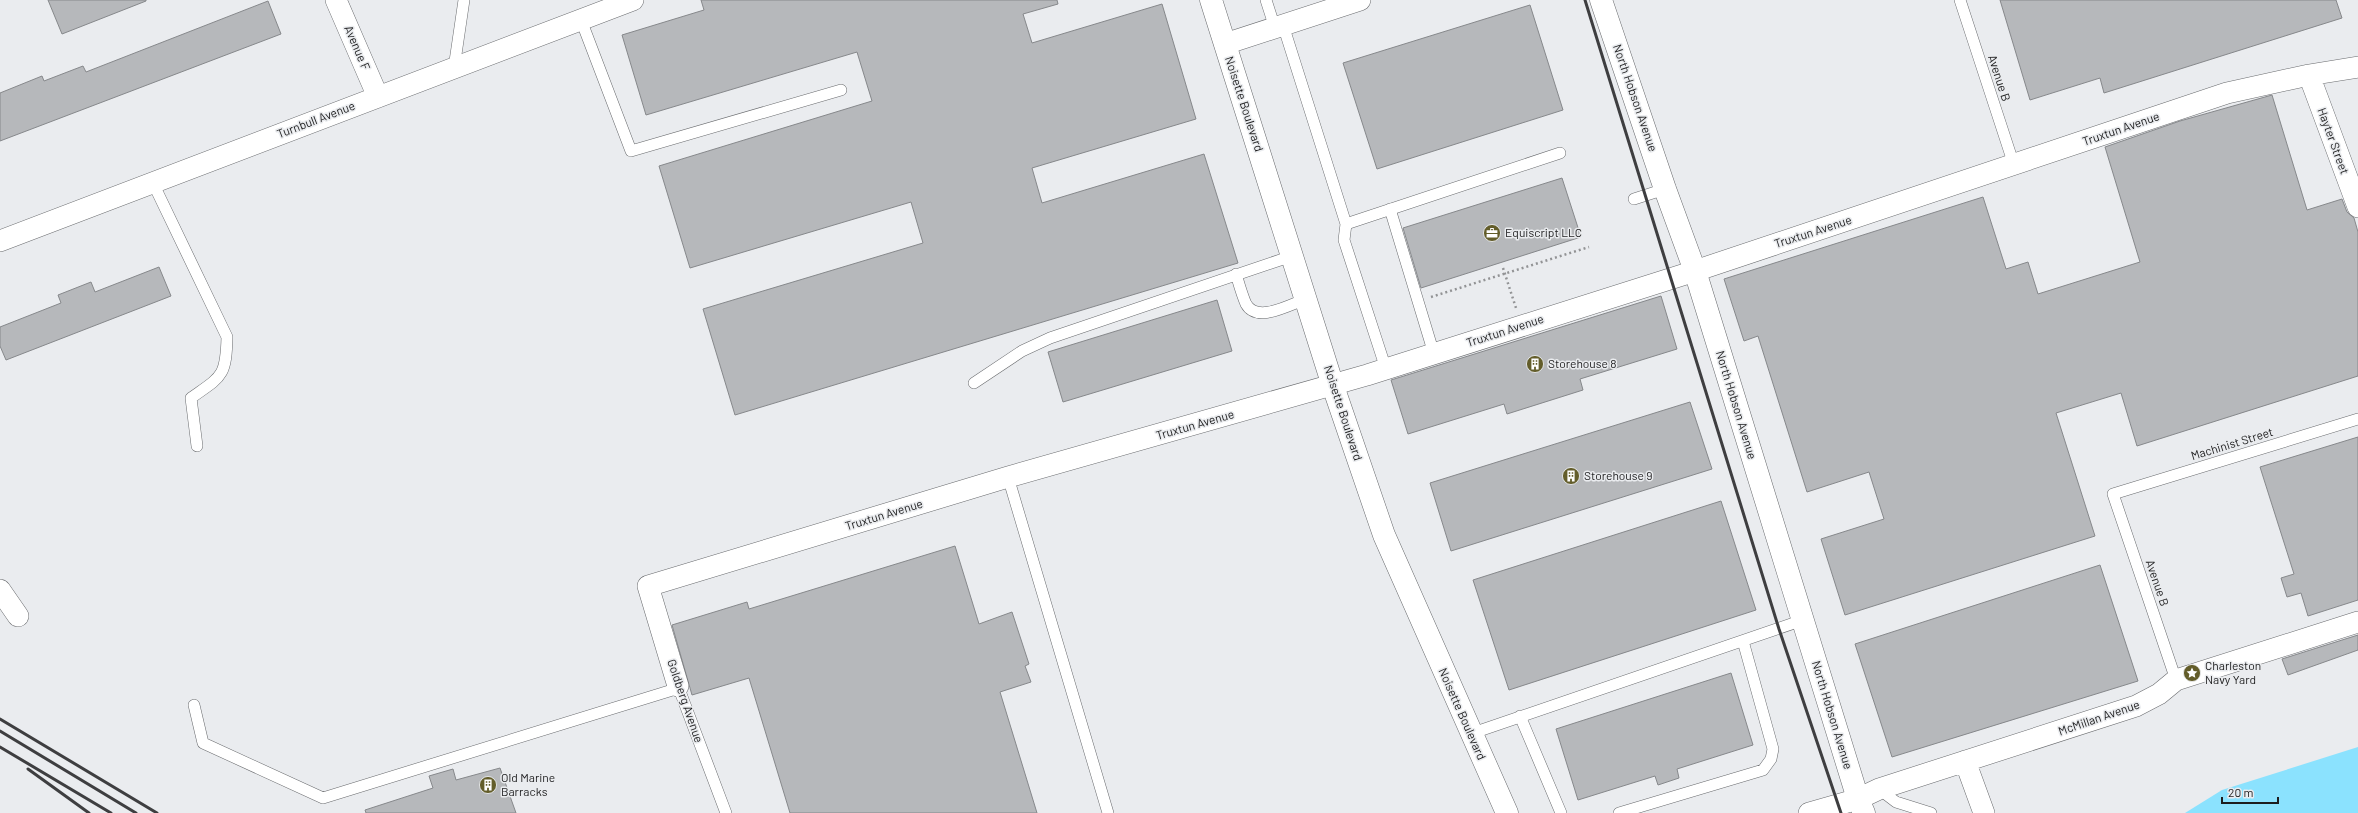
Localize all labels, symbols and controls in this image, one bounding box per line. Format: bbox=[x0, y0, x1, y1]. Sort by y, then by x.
street label: Avenue F bbox=[342, 23, 374, 72]
street label: North Hobson Avenue bbox=[1611, 42, 1661, 153]
street label: Avenue B bbox=[1986, 53, 2014, 103]
street label: Noisette Boulevard bbox=[1223, 54, 1267, 153]
street label: Turnbull Avenue bbox=[275, 98, 357, 140]
street label: Hayter Street bbox=[2315, 106, 2352, 176]
street label: Truxtun Avenue bbox=[2080, 108, 2161, 148]
street label: Truxtun Avenue bbox=[1772, 212, 1853, 250]
office icon: Equiscript LLC bbox=[1482, 223, 1502, 243]
place label: Equiscript LLC bbox=[1505, 225, 1582, 239]
street label: Truxtun Avenue bbox=[1464, 311, 1545, 349]
street label: North Hobson Avenue bbox=[1714, 349, 1760, 461]
building icon: Storehouse 8 bbox=[1525, 354, 1545, 374]
place label: Storehouse 8 bbox=[1548, 356, 1617, 370]
street label: Noisette Boulevard bbox=[1322, 363, 1366, 462]
street label: Truxtun Avenue bbox=[1154, 406, 1235, 442]
street label: Machinist Street bbox=[2189, 424, 2275, 462]
building icon: Storehouse 9 bbox=[1561, 466, 1581, 486]
place label: Storehouse 9 bbox=[1584, 468, 1653, 482]
street label: Truxtun Avenue bbox=[843, 496, 924, 533]
street label: Avenue B bbox=[2144, 558, 2172, 608]
street label: Goldberg Avenue bbox=[665, 657, 707, 744]
place label: Charleston Navy Yard bbox=[2205, 658, 2261, 686]
street label: North Hobson Avenue bbox=[1810, 659, 1856, 771]
place icon: Charleston Navy Yard bbox=[2182, 663, 2202, 683]
street label: Noisette Boulevard bbox=[1436, 665, 1489, 762]
street label: McMillan Avenue bbox=[2056, 697, 2141, 738]
place label: Old Marine Barracks bbox=[501, 770, 555, 798]
building icon: Old Marine Barracks bbox=[478, 775, 498, 795]
scale bar bbox=[2222, 779, 2278, 805]
text: 20 m bbox=[2228, 785, 2254, 799]

